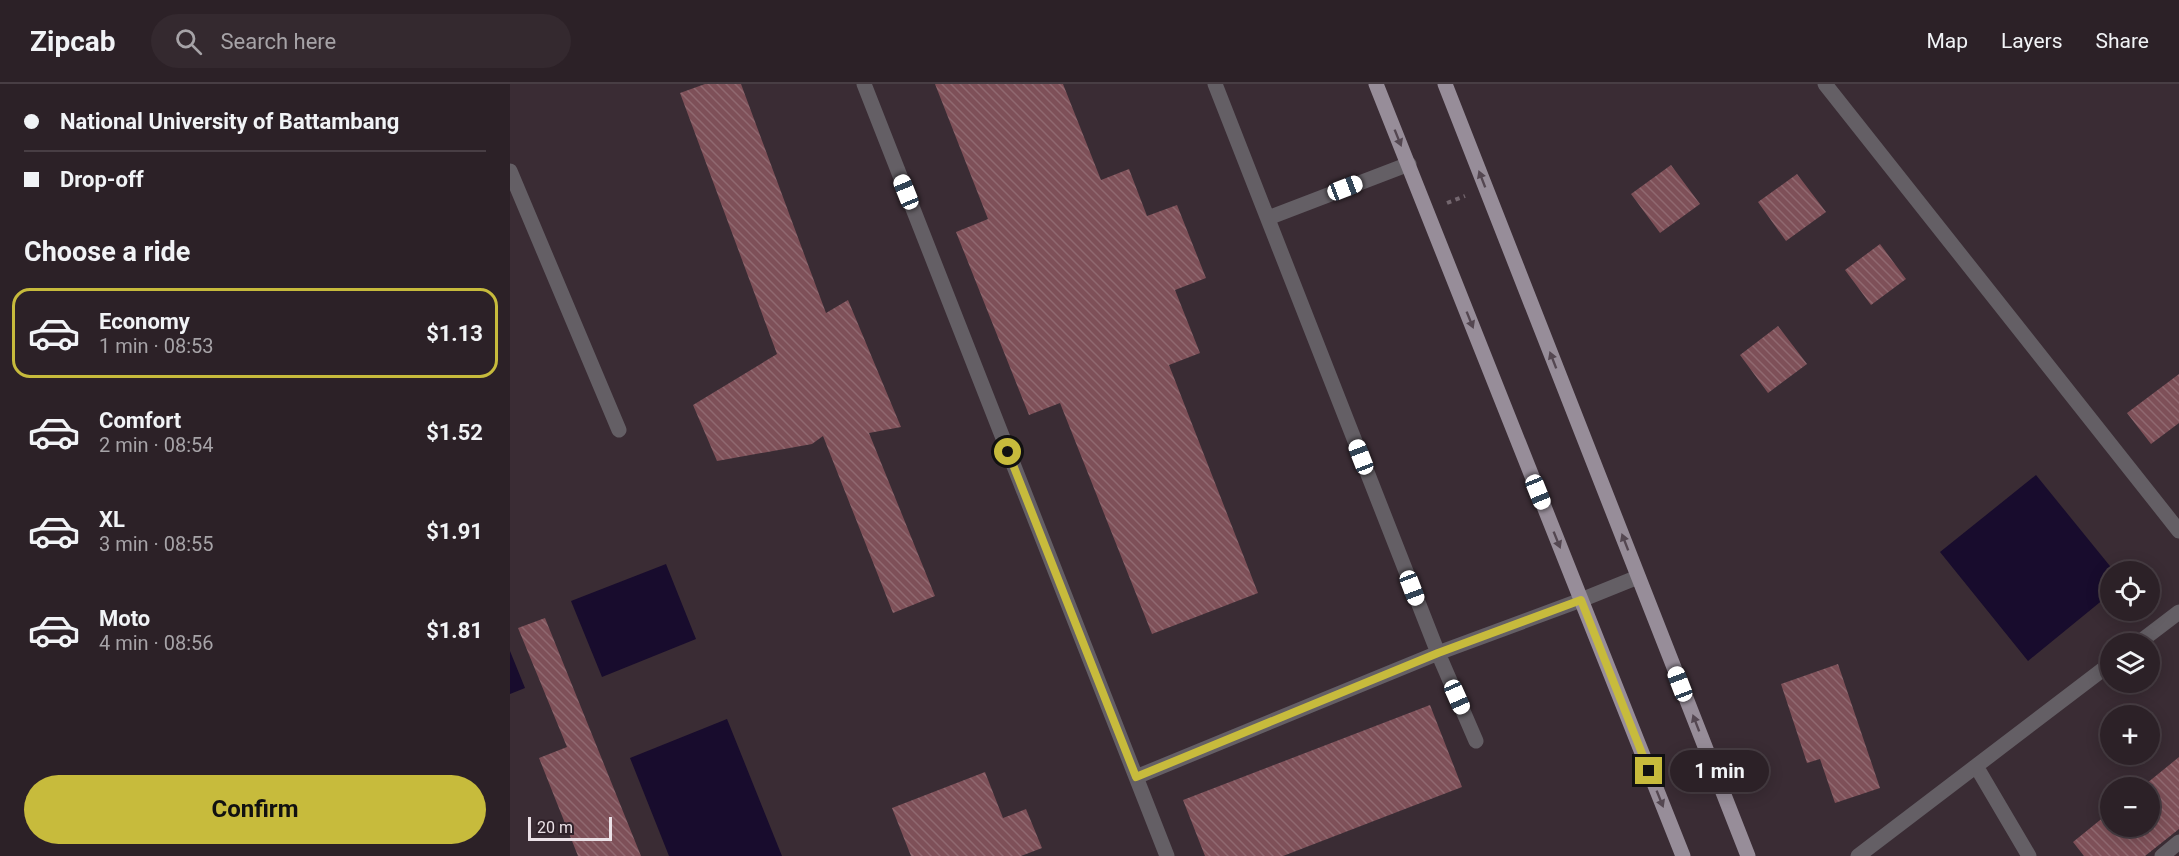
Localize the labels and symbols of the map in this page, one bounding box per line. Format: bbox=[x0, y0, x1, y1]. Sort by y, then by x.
one-way arrow bbox=[1393, 130, 1403, 148]
one-way arrow bbox=[1477, 169, 1487, 187]
car bbox=[891, 172, 921, 212]
car bbox=[1325, 173, 1365, 203]
one-way arrow bbox=[1465, 311, 1475, 329]
one-way arrow bbox=[1548, 351, 1558, 369]
car bbox=[1346, 437, 1376, 477]
route start bbox=[994, 438, 1021, 465]
car bbox=[1523, 472, 1553, 512]
one-way arrow bbox=[1553, 531, 1562, 549]
one-way arrow bbox=[1619, 533, 1629, 551]
car bbox=[1397, 568, 1427, 608]
car bbox=[1665, 664, 1695, 704]
car bbox=[1441, 677, 1473, 717]
one-way arrow bbox=[1690, 714, 1700, 732]
callout: 1 min bbox=[1670, 750, 1769, 792]
route end bbox=[1635, 757, 1662, 784]
one-way arrow bbox=[1656, 790, 1665, 808]
scale bar bbox=[528, 814, 612, 842]

